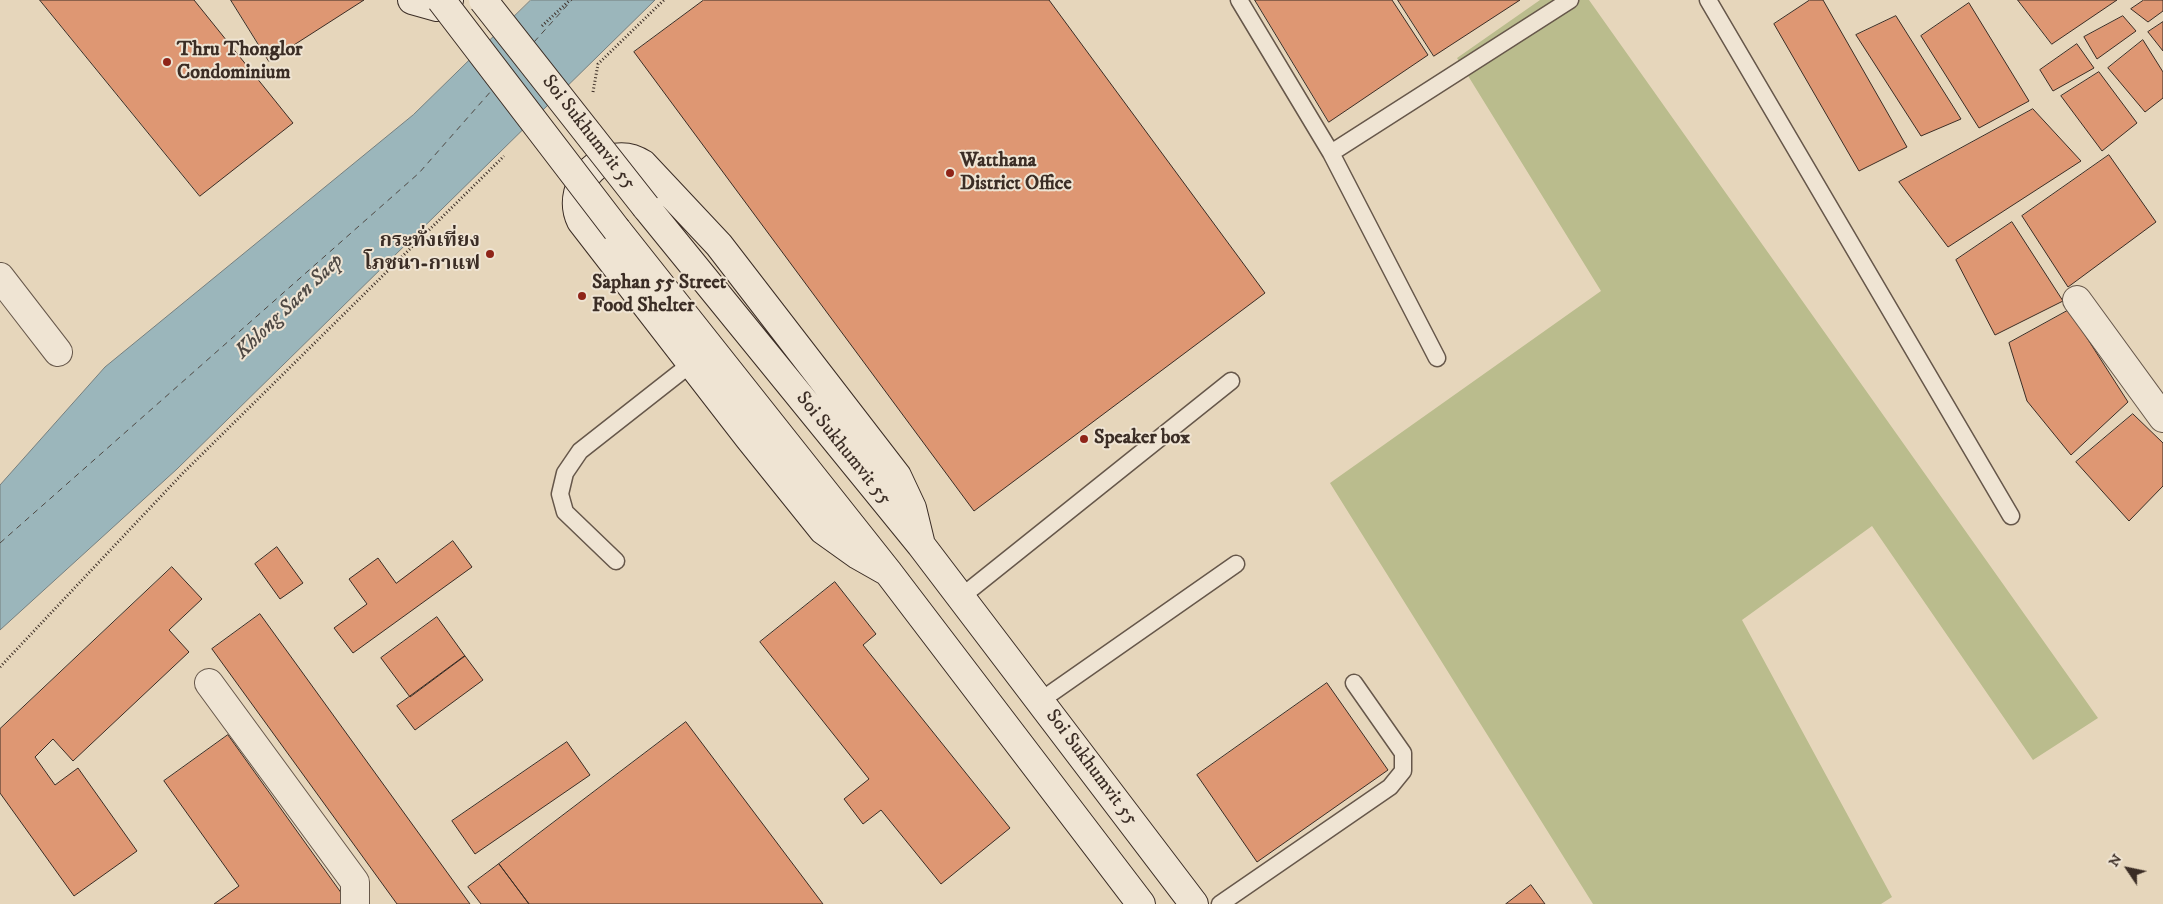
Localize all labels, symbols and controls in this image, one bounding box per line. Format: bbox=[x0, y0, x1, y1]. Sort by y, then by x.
place label: Thru Thonglor Condominium bbox=[177, 39, 303, 86]
marker: Thru Thonglor Condominium bbox=[161, 56, 173, 68]
street label: Soi Sukhumvit 55 bbox=[536, 71, 640, 195]
place label: Watthana District Office bbox=[960, 150, 1072, 197]
marker: Watthana District Office bbox=[944, 167, 956, 179]
place label: กระทั่งเที่ยง โภชนา-กาแฟ bbox=[364, 230, 480, 277]
marker: กระทั่งเที่ยง โภชนา-กาแฟ bbox=[484, 248, 496, 260]
water label: Khlong Saen Saep bbox=[231, 249, 349, 365]
place label: Saphan 55 Street Food Shelter bbox=[592, 272, 726, 319]
marker: Saphan 55 Street Food Shelter bbox=[576, 290, 588, 302]
street label: Soi Sukhumvit 55 bbox=[790, 387, 896, 511]
place label: Speaker box bbox=[1094, 427, 1190, 451]
marker: Speaker box bbox=[1078, 433, 1090, 445]
street label: Soi Sukhumvit 55 bbox=[1040, 705, 1142, 831]
north arrow bbox=[2103, 844, 2153, 894]
text: N bbox=[2105, 851, 2126, 870]

